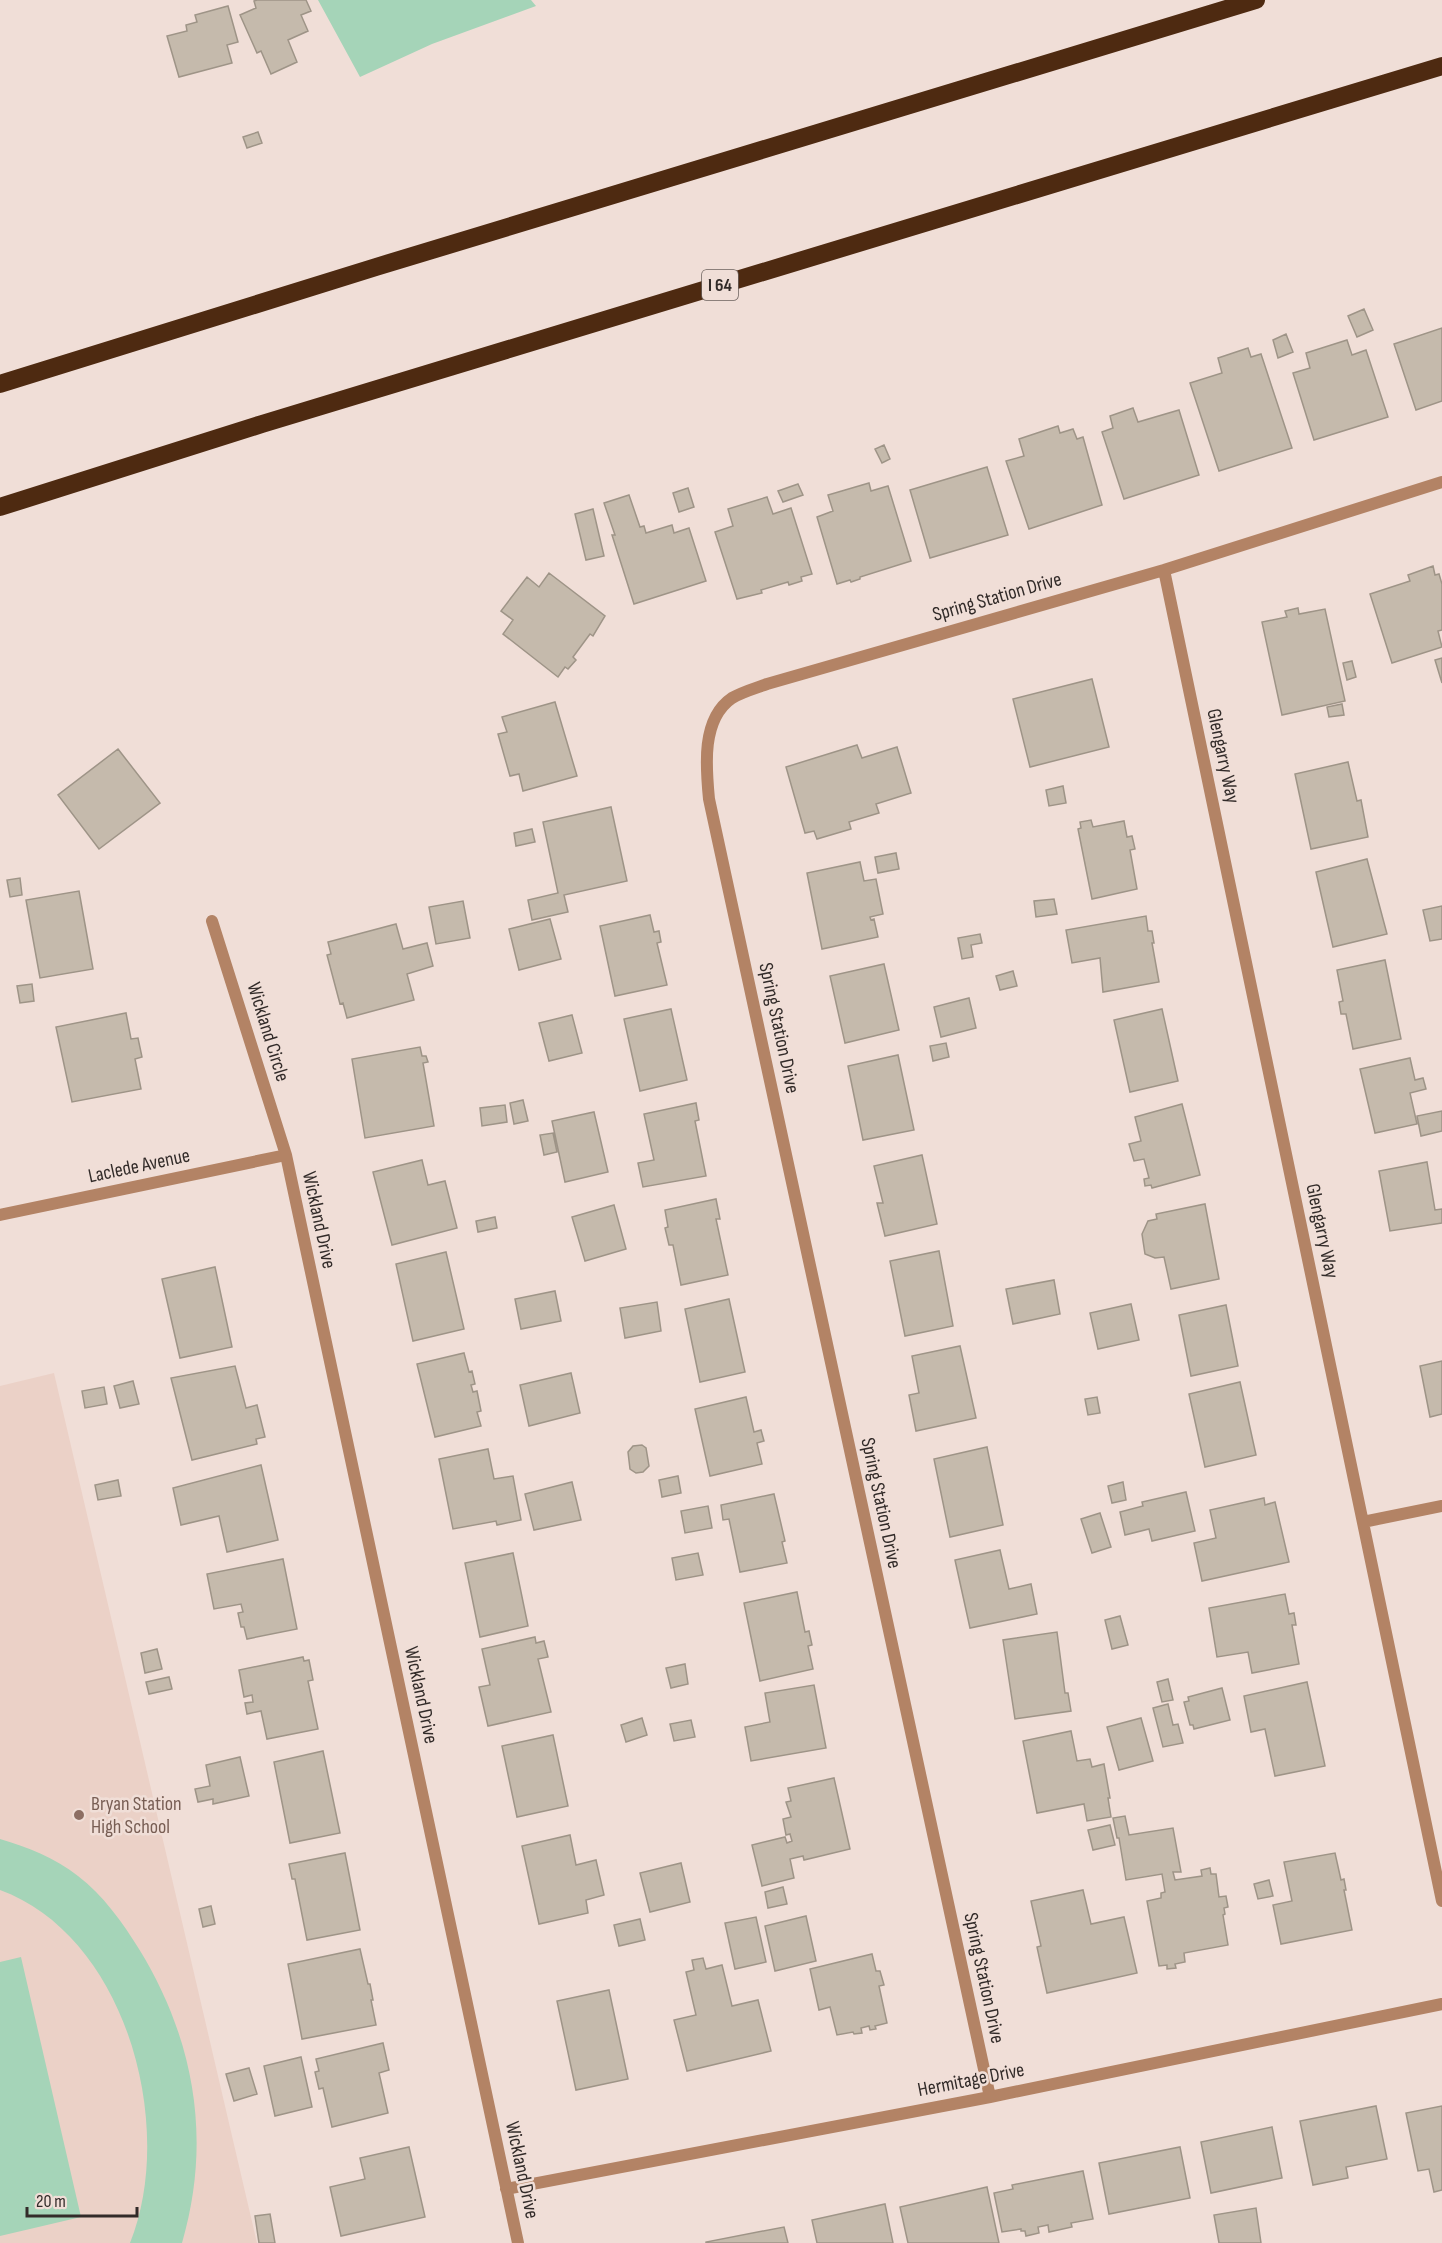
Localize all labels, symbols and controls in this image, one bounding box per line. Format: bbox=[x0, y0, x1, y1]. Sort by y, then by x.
road number: I 64 bbox=[702, 270, 738, 300]
street label: Spring Station Drive bbox=[930, 567, 1064, 627]
street label: Glengarry Way bbox=[1201, 707, 1245, 806]
street label: Spring Station Drive bbox=[753, 960, 805, 1096]
street label: Wickland Circle bbox=[242, 979, 294, 1085]
street label: Laclede Avenue bbox=[86, 1144, 192, 1188]
street label: Wickland Drive bbox=[297, 1169, 341, 1271]
street label: Glengarry Way bbox=[1300, 1182, 1344, 1281]
street label: Spring Station Drive bbox=[855, 1435, 907, 1571]
street label: Wickland Drive bbox=[399, 1644, 443, 1746]
place label: Bryan Station High School bbox=[91, 1792, 182, 1839]
marker: Bryan Station High School bbox=[72, 1808, 86, 1822]
street label: Spring Station Drive bbox=[958, 1910, 1010, 2046]
street label: Hermitage Drive bbox=[916, 2058, 1026, 2102]
street label: Wickland Drive bbox=[500, 2119, 544, 2221]
scale bar bbox=[27, 2180, 136, 2218]
text: 20 m bbox=[36, 2191, 66, 2212]

